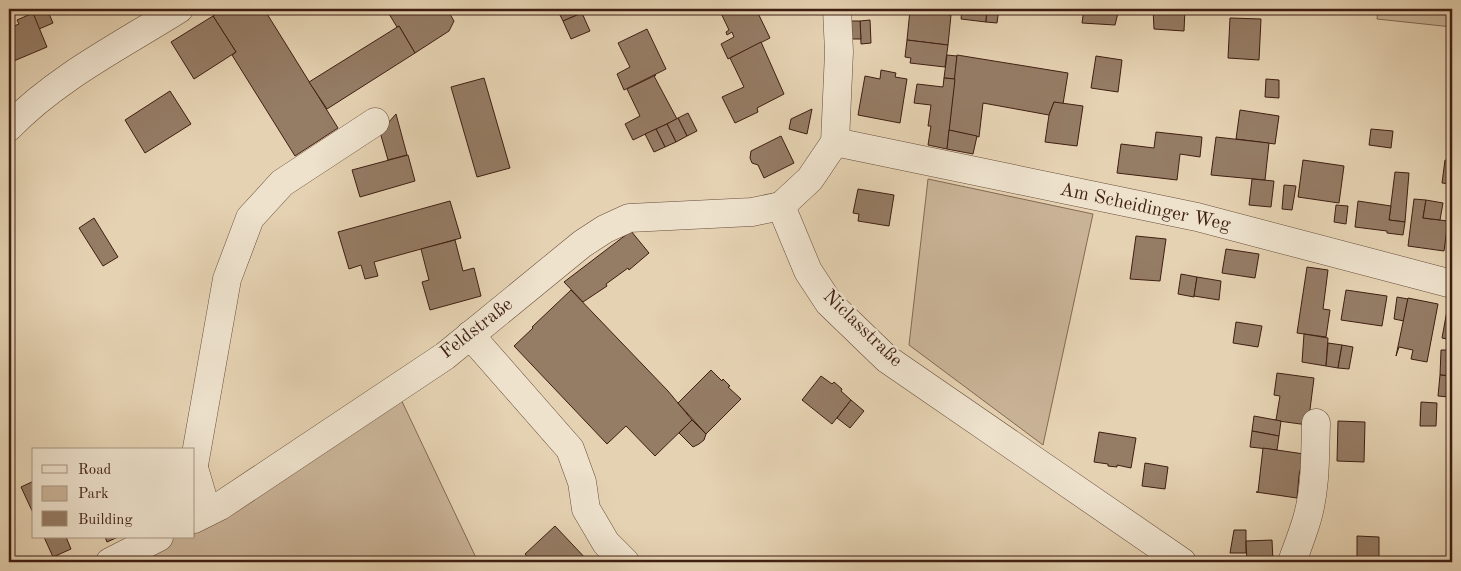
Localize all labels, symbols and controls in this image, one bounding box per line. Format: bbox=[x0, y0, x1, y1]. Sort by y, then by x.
street label: Am Scheidinger Weg bbox=[1058, 181, 1233, 236]
street label: Niclasstraße bbox=[819, 287, 905, 371]
street label: Feldstraße bbox=[437, 295, 517, 363]
legend bbox=[32, 448, 195, 538]
text: Road bbox=[78, 463, 112, 478]
text: Park bbox=[78, 487, 109, 502]
text: Building bbox=[78, 513, 133, 528]

